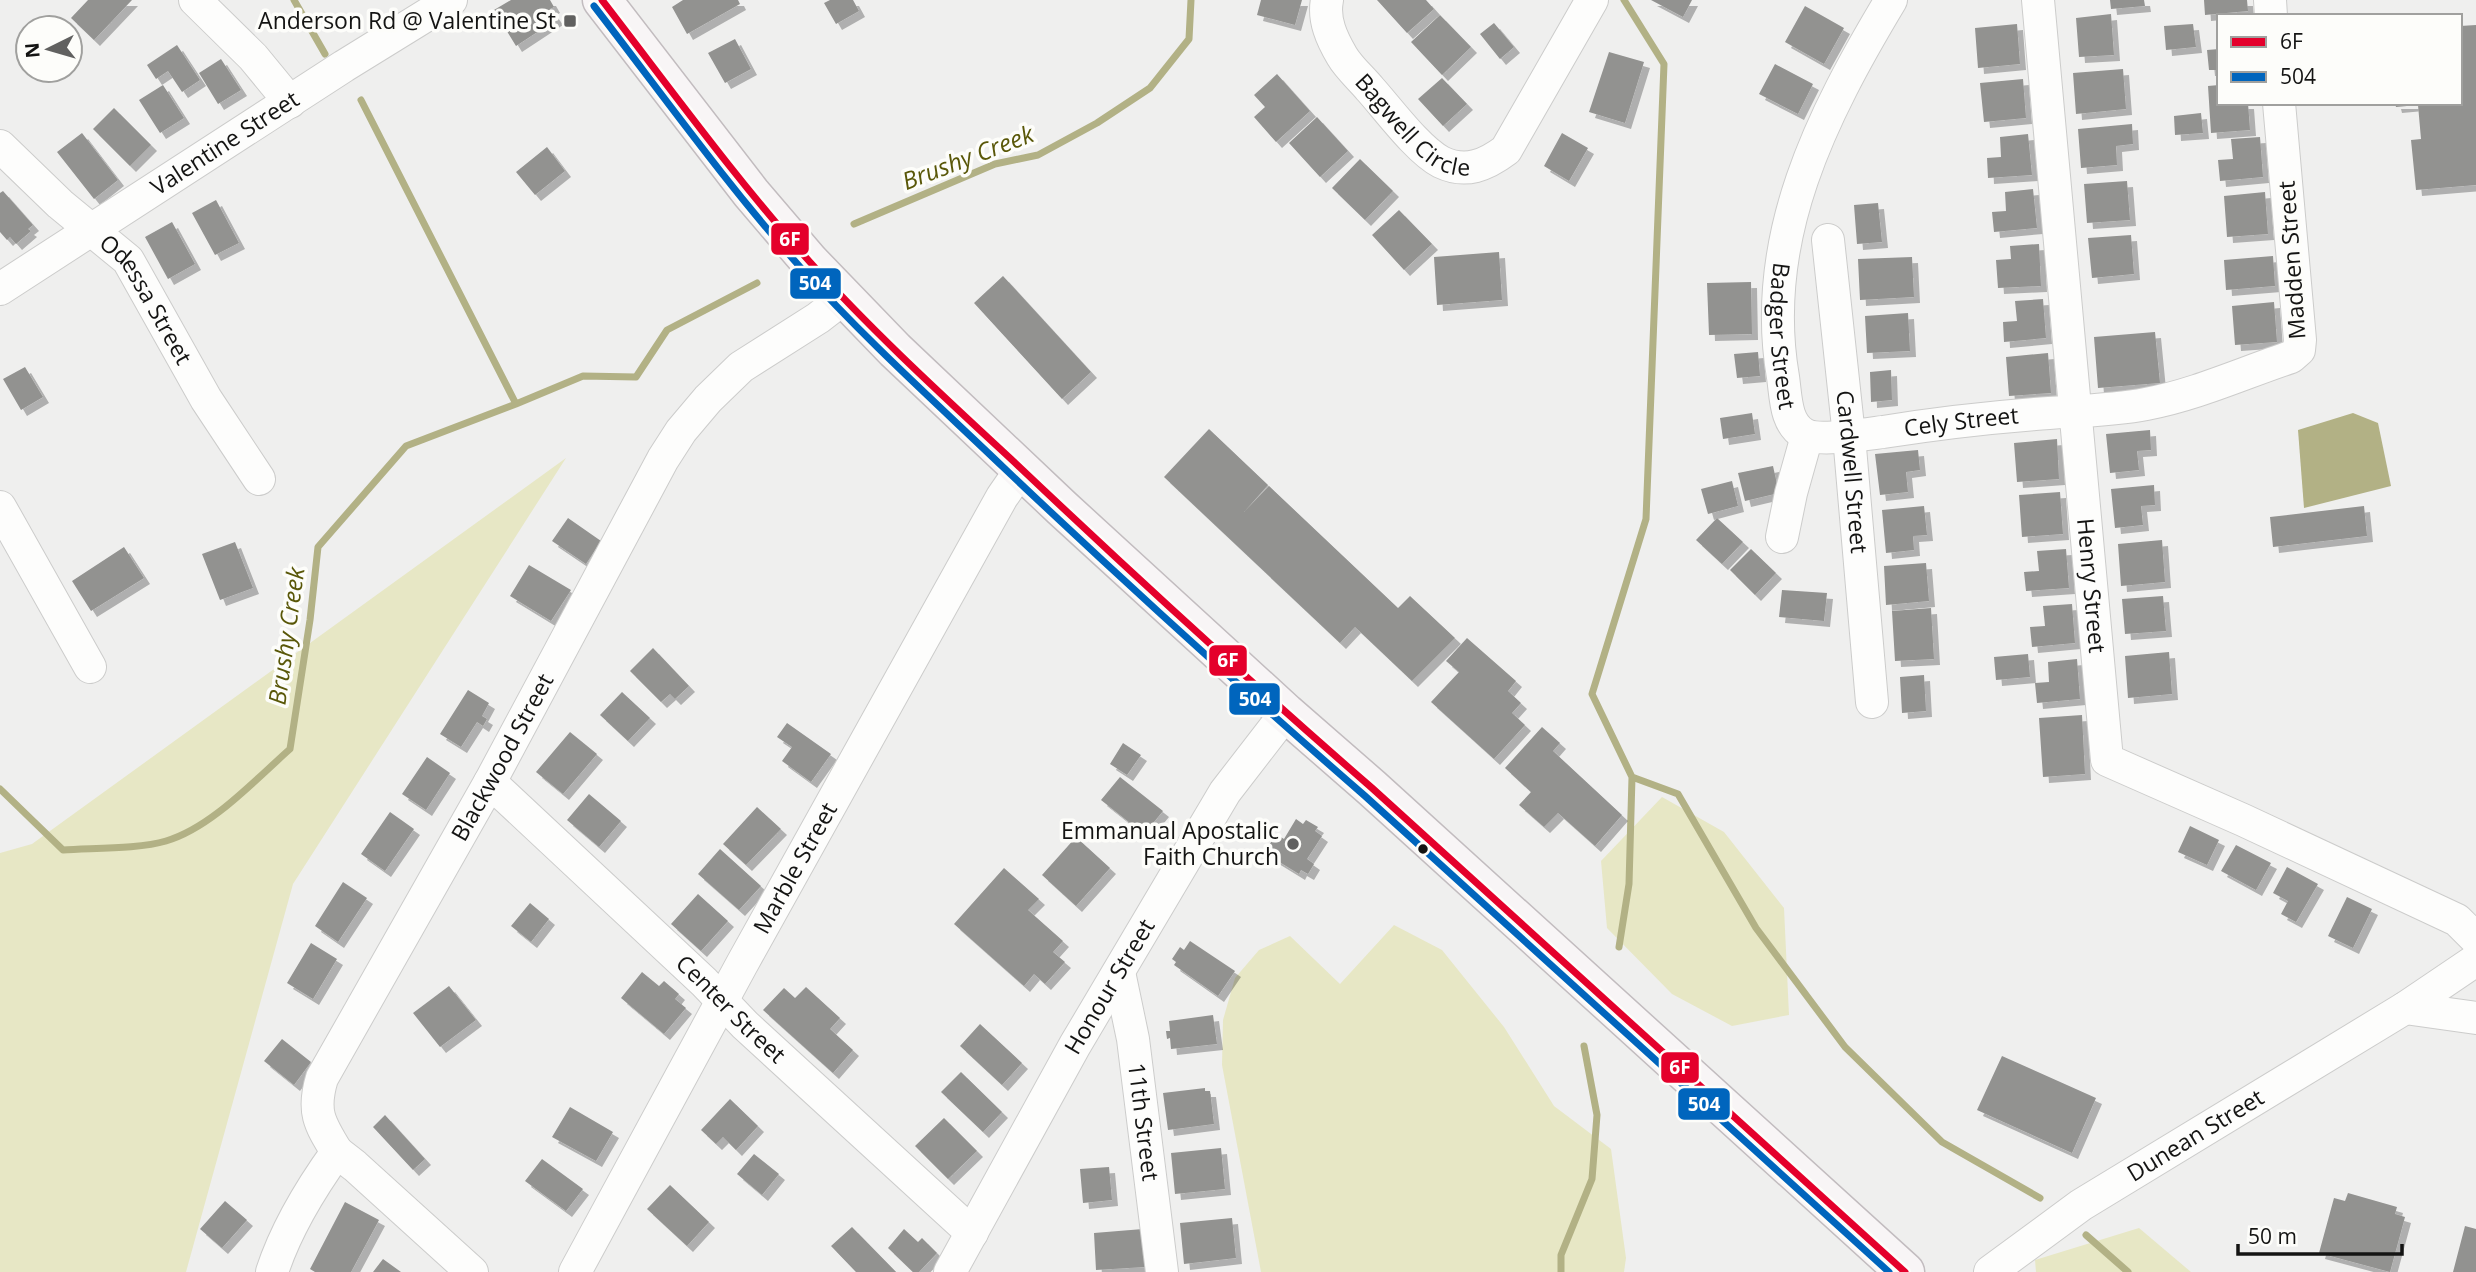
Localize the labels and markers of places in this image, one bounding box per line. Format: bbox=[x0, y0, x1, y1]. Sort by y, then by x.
place label: Anderson Rd @ Valentine St bbox=[258, 4, 556, 36]
marker: Anderson Rd @ Valentine St bbox=[562, 13, 578, 29]
place label: Emmanual Apostalic Faith Church bbox=[1061, 814, 1279, 872]
marker: Emmanual Apostalic Faith Church bbox=[1285, 836, 1301, 852]
unlabelled marker bbox=[1416, 842, 1430, 856]

